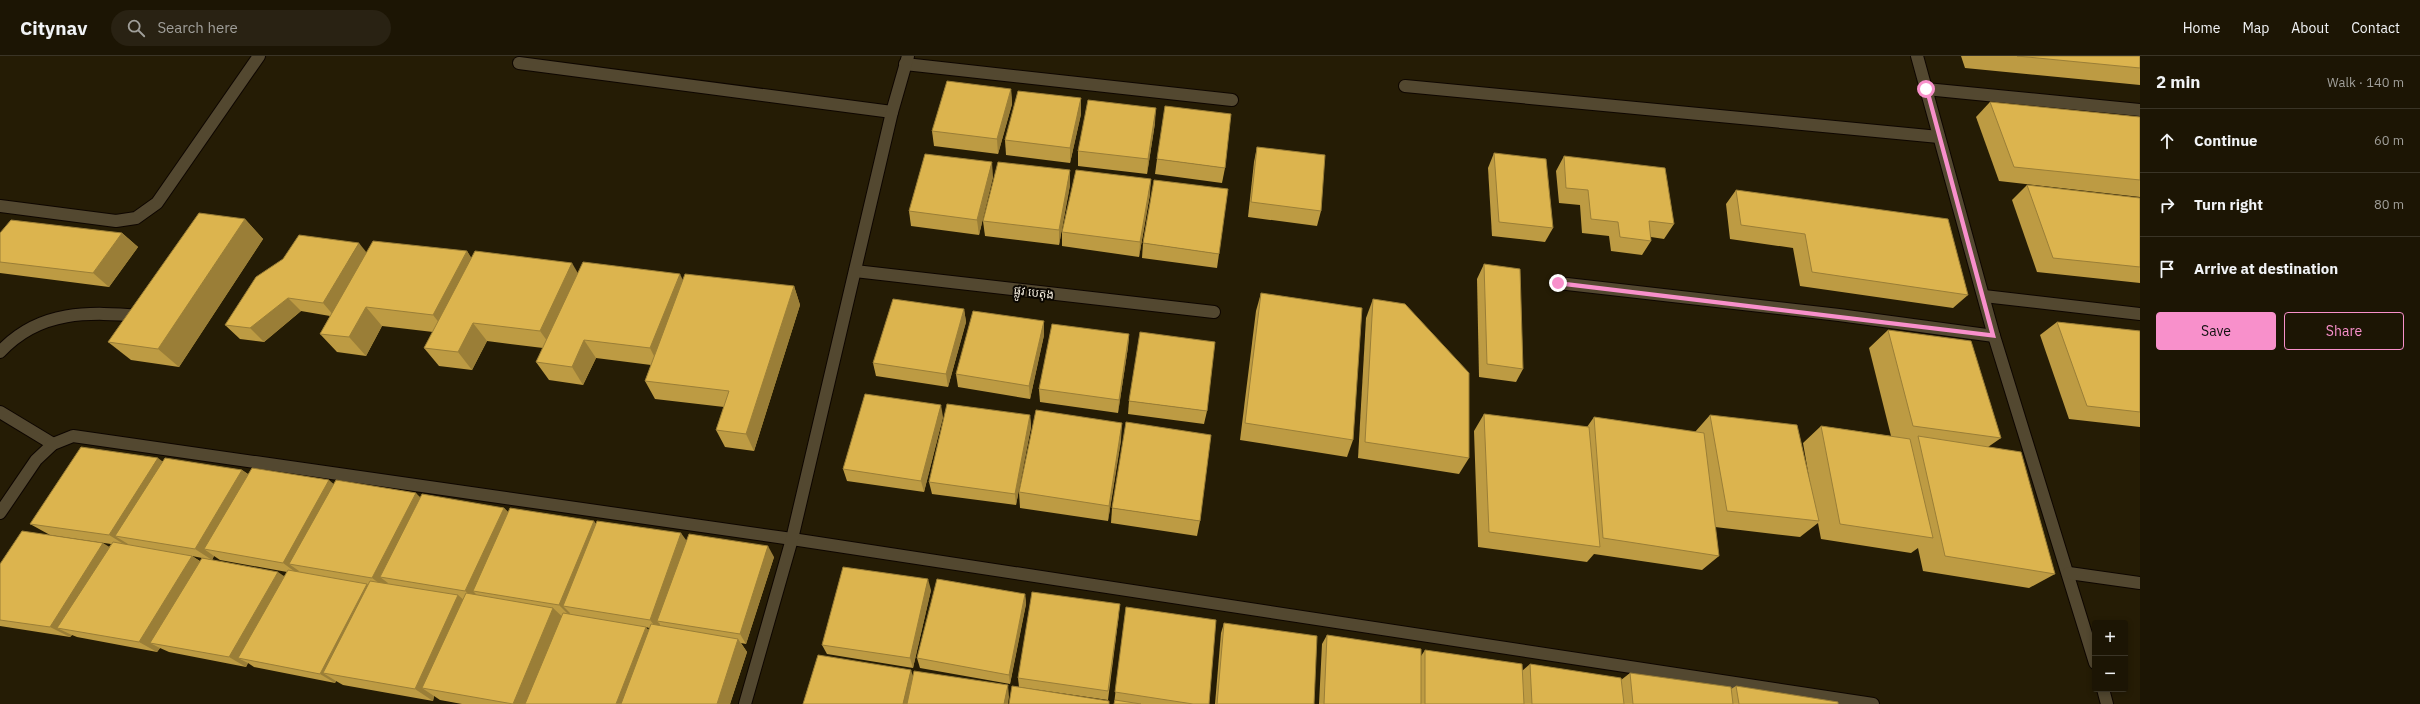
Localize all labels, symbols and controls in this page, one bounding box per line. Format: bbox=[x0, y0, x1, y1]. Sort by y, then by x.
search box bbox=[111, 10, 391, 46]
text: Citynav bbox=[20, 16, 87, 40]
icon: search bbox=[125, 17, 147, 39]
text: Search here bbox=[157, 18, 238, 37]
text: Home bbox=[2183, 19, 2220, 37]
text: Map bbox=[2242, 19, 2269, 37]
text: About bbox=[2291, 19, 2329, 37]
text: Contact bbox=[2351, 19, 2400, 37]
text: 2 min bbox=[2156, 71, 2200, 93]
text: Walk · 140 m bbox=[2327, 74, 2404, 91]
route start bbox=[1917, 80, 1935, 98]
icon: ahead bbox=[2156, 130, 2178, 152]
text: Continue bbox=[2194, 131, 2258, 150]
text: 60 m bbox=[2374, 132, 2404, 149]
icon: right bbox=[2156, 194, 2178, 216]
text: Turn right bbox=[2194, 195, 2263, 214]
text: 80 m bbox=[2374, 196, 2404, 213]
icon: arrive bbox=[2156, 258, 2178, 280]
text: Arrive at destination bbox=[2194, 259, 2338, 278]
route end bbox=[1549, 274, 1567, 292]
street label: ផ្លូវ បេតុង bbox=[1012, 282, 1055, 305]
button: Save bbox=[2156, 312, 2276, 350]
button: Share bbox=[2284, 312, 2404, 350]
map controls bbox=[2092, 620, 2128, 692]
button: + bbox=[2092, 620, 2128, 656]
button: − bbox=[2092, 656, 2128, 692]

